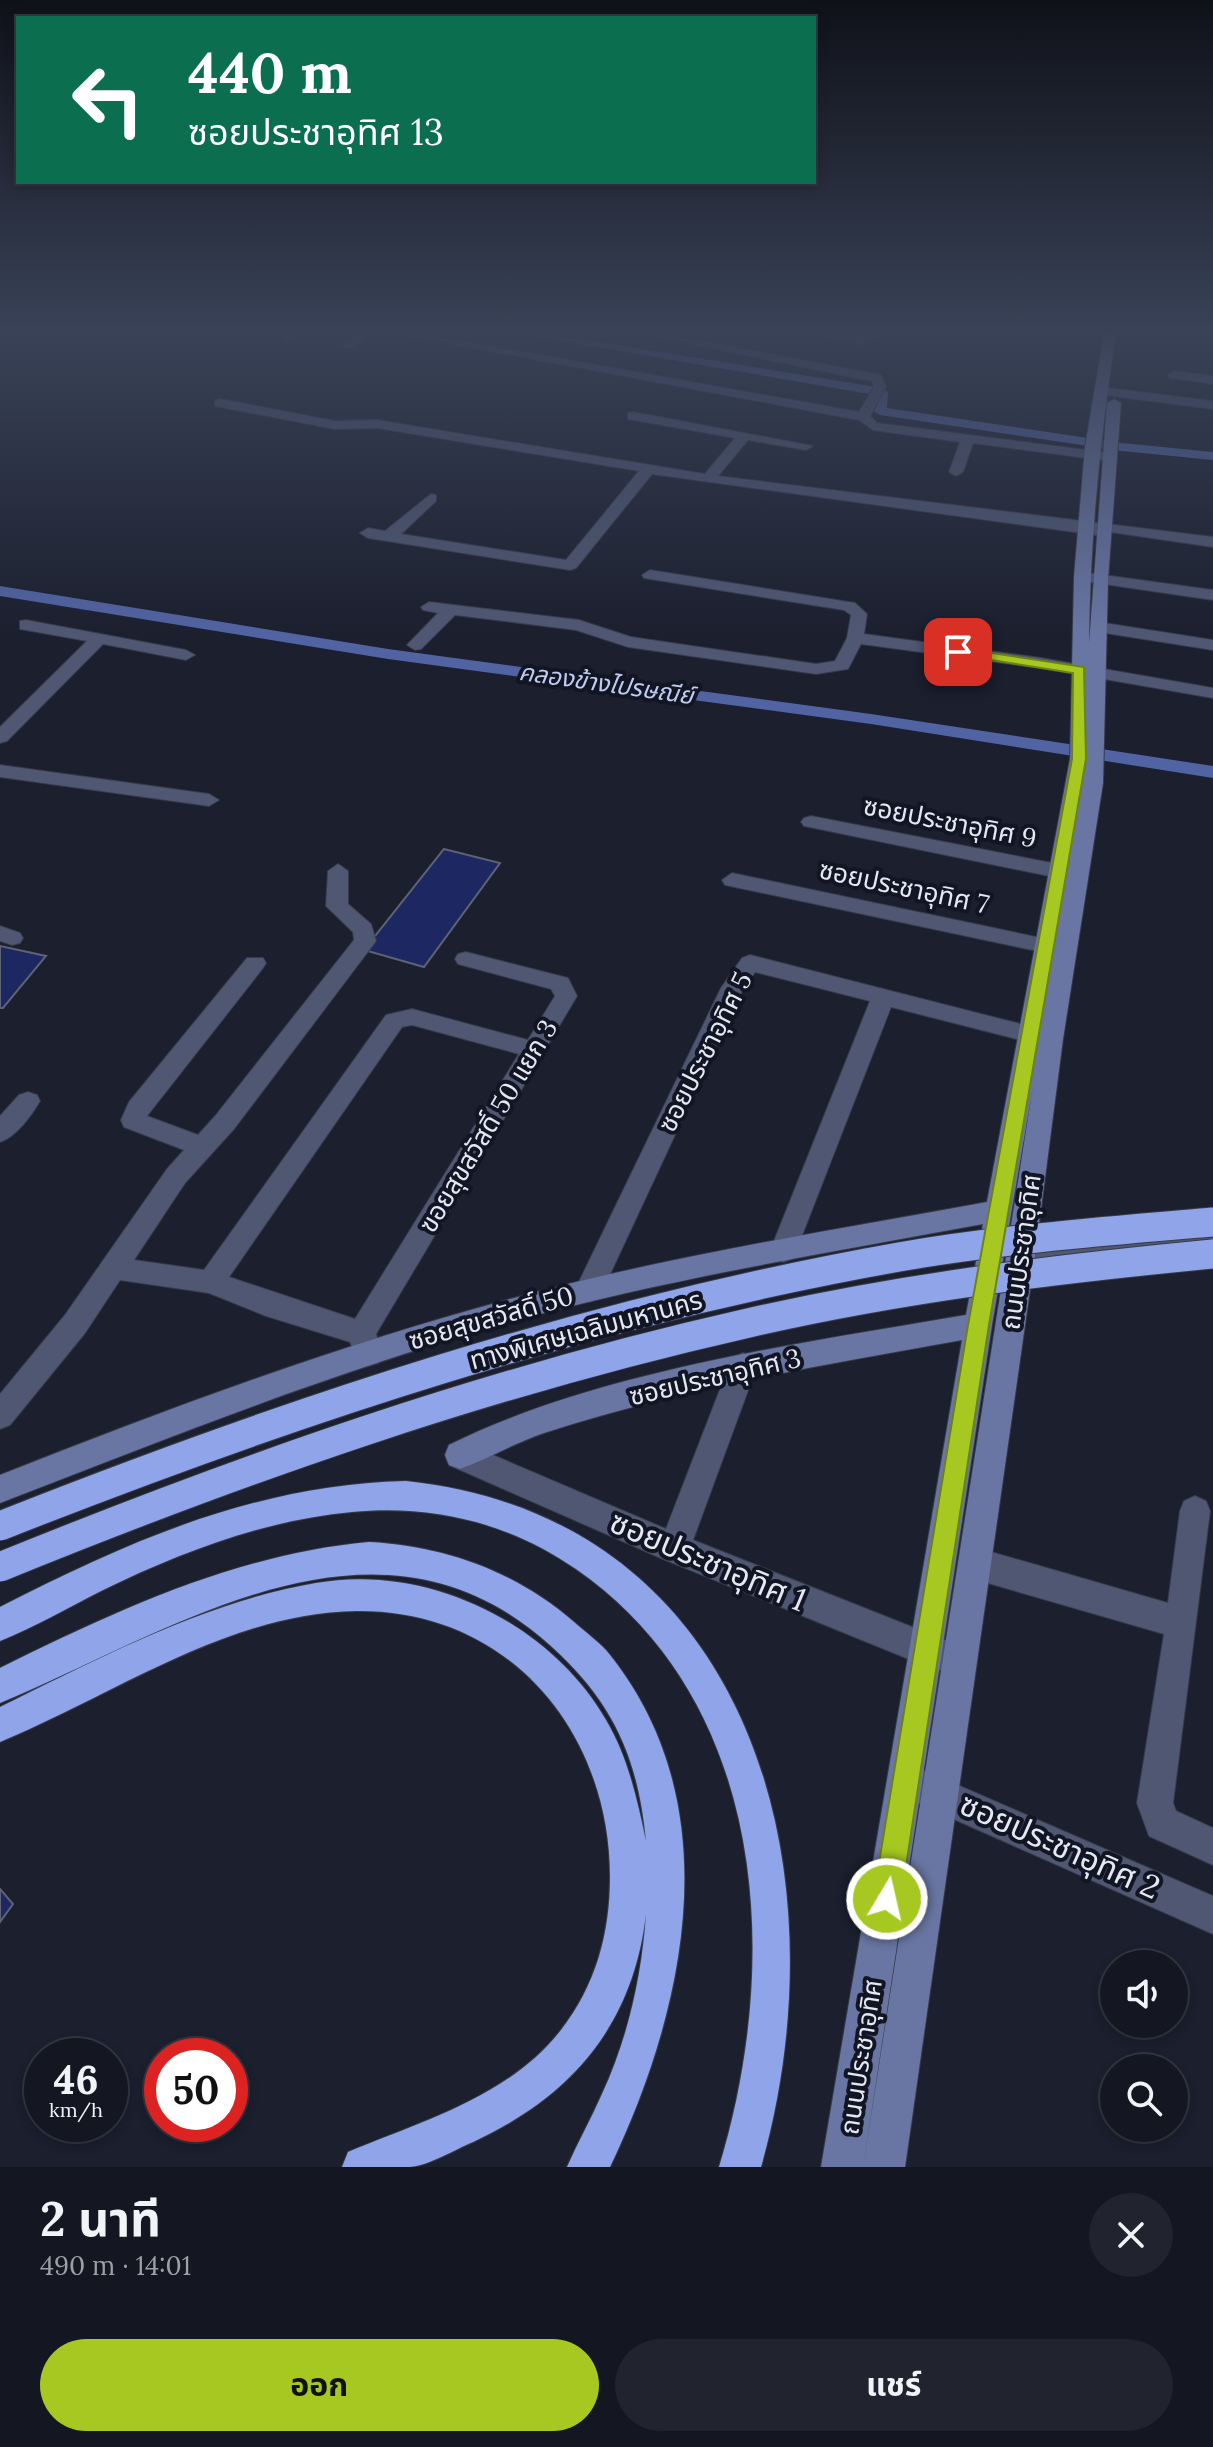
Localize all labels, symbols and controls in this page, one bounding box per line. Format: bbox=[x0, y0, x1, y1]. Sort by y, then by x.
text: 440 m bbox=[188, 37, 352, 108]
icon: left bbox=[56, 48, 160, 152]
text: ซอยประชาอุทิศ 13 bbox=[188, 109, 444, 155]
pin bbox=[924, 618, 992, 686]
icon: arrive bbox=[936, 630, 980, 674]
water label: คลองข้างไปรษณีย์ bbox=[517, 656, 699, 712]
street label: ซอยประชาอุทิศ 9 bbox=[861, 789, 1040, 854]
street label: ซอยประชาอุทิศ 7 bbox=[816, 852, 992, 921]
street label: ซอยประชาอุทิศ 5 bbox=[650, 966, 759, 1137]
street label: ฃอยสุขสวัสดิ์ 50 แยก 3 bbox=[411, 1013, 564, 1238]
street label: ถนนประชาอุทิศ bbox=[993, 1172, 1048, 1332]
street label: ซอยสุขสวัสดิ์ 50 bbox=[405, 1278, 577, 1357]
street label: ทางพิเศษเฉลิมมหานคร bbox=[466, 1283, 706, 1376]
street label: ซอยประชาอุทิศ 3 bbox=[626, 1341, 804, 1412]
street label: ซอยประชาอุทิศ 1 bbox=[604, 1501, 813, 1620]
street label: ซอยประชาอุทิศ 2 bbox=[954, 1783, 1167, 1908]
position arrow bbox=[845, 1857, 929, 1941]
map controls bbox=[1100, 1950, 1188, 2142]
button: sound bbox=[1100, 1950, 1188, 2038]
street label: ถนนประชาอุทิศ bbox=[832, 1977, 889, 2137]
speed limit sign: 50 bbox=[144, 2038, 248, 2142]
text: 46 bbox=[54, 2054, 98, 2105]
button: search bbox=[1100, 2054, 1188, 2142]
text: km/h bbox=[49, 2097, 103, 2122]
text: 2 นาที bbox=[40, 2188, 161, 2249]
button: close bbox=[1089, 2193, 1173, 2277]
text: 490 m · 14:01 bbox=[40, 2249, 191, 2282]
button: ออก bbox=[40, 2339, 599, 2431]
button: แชร์ bbox=[615, 2339, 1173, 2431]

